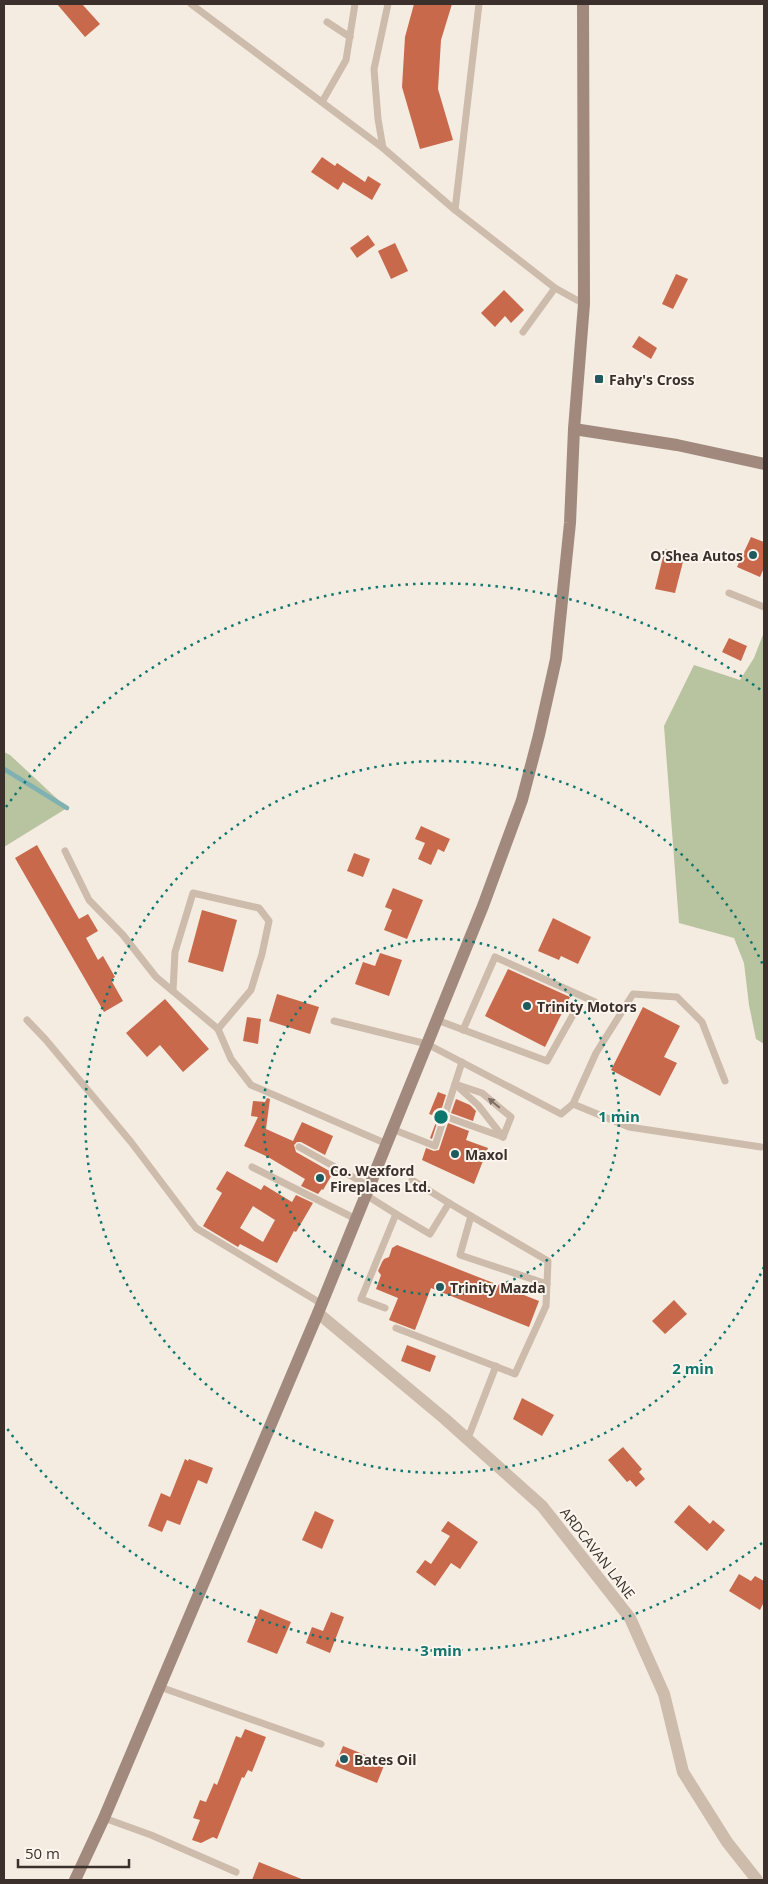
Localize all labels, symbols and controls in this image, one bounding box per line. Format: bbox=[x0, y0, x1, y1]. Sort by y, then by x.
place label: Fahy's Cross bbox=[609, 370, 695, 389]
marker: Fahy's Cross bbox=[593, 373, 605, 385]
place label: O'Shea Autos bbox=[650, 546, 743, 565]
marker: O'Shea Autos bbox=[747, 549, 759, 561]
place label: Trinity Motors bbox=[537, 997, 637, 1016]
marker: Trinity Motors bbox=[521, 1000, 533, 1012]
one-way arrow bbox=[488, 1097, 501, 1108]
text: 1 min bbox=[598, 1106, 640, 1126]
centre of rings bbox=[432, 1108, 450, 1126]
place label: Maxol bbox=[465, 1145, 508, 1164]
marker: Maxol bbox=[449, 1148, 461, 1160]
place label: Co. Wexford Fireplaces Ltd. bbox=[330, 1161, 431, 1196]
marker: Co. Wexford Fireplaces Ltd. bbox=[314, 1172, 326, 1184]
place label: Trinity Mazda bbox=[450, 1278, 546, 1297]
marker: Trinity Mazda bbox=[434, 1281, 446, 1293]
text: 2 min bbox=[672, 1358, 714, 1378]
street label: ARDCAVAN LANE bbox=[556, 1503, 640, 1603]
text: 3 min bbox=[420, 1640, 462, 1660]
place label: Bates Oil bbox=[354, 1750, 417, 1769]
marker: Bates Oil bbox=[338, 1753, 350, 1765]
scale bar bbox=[18, 1836, 129, 1868]
text: 50 m bbox=[25, 1843, 60, 1863]

